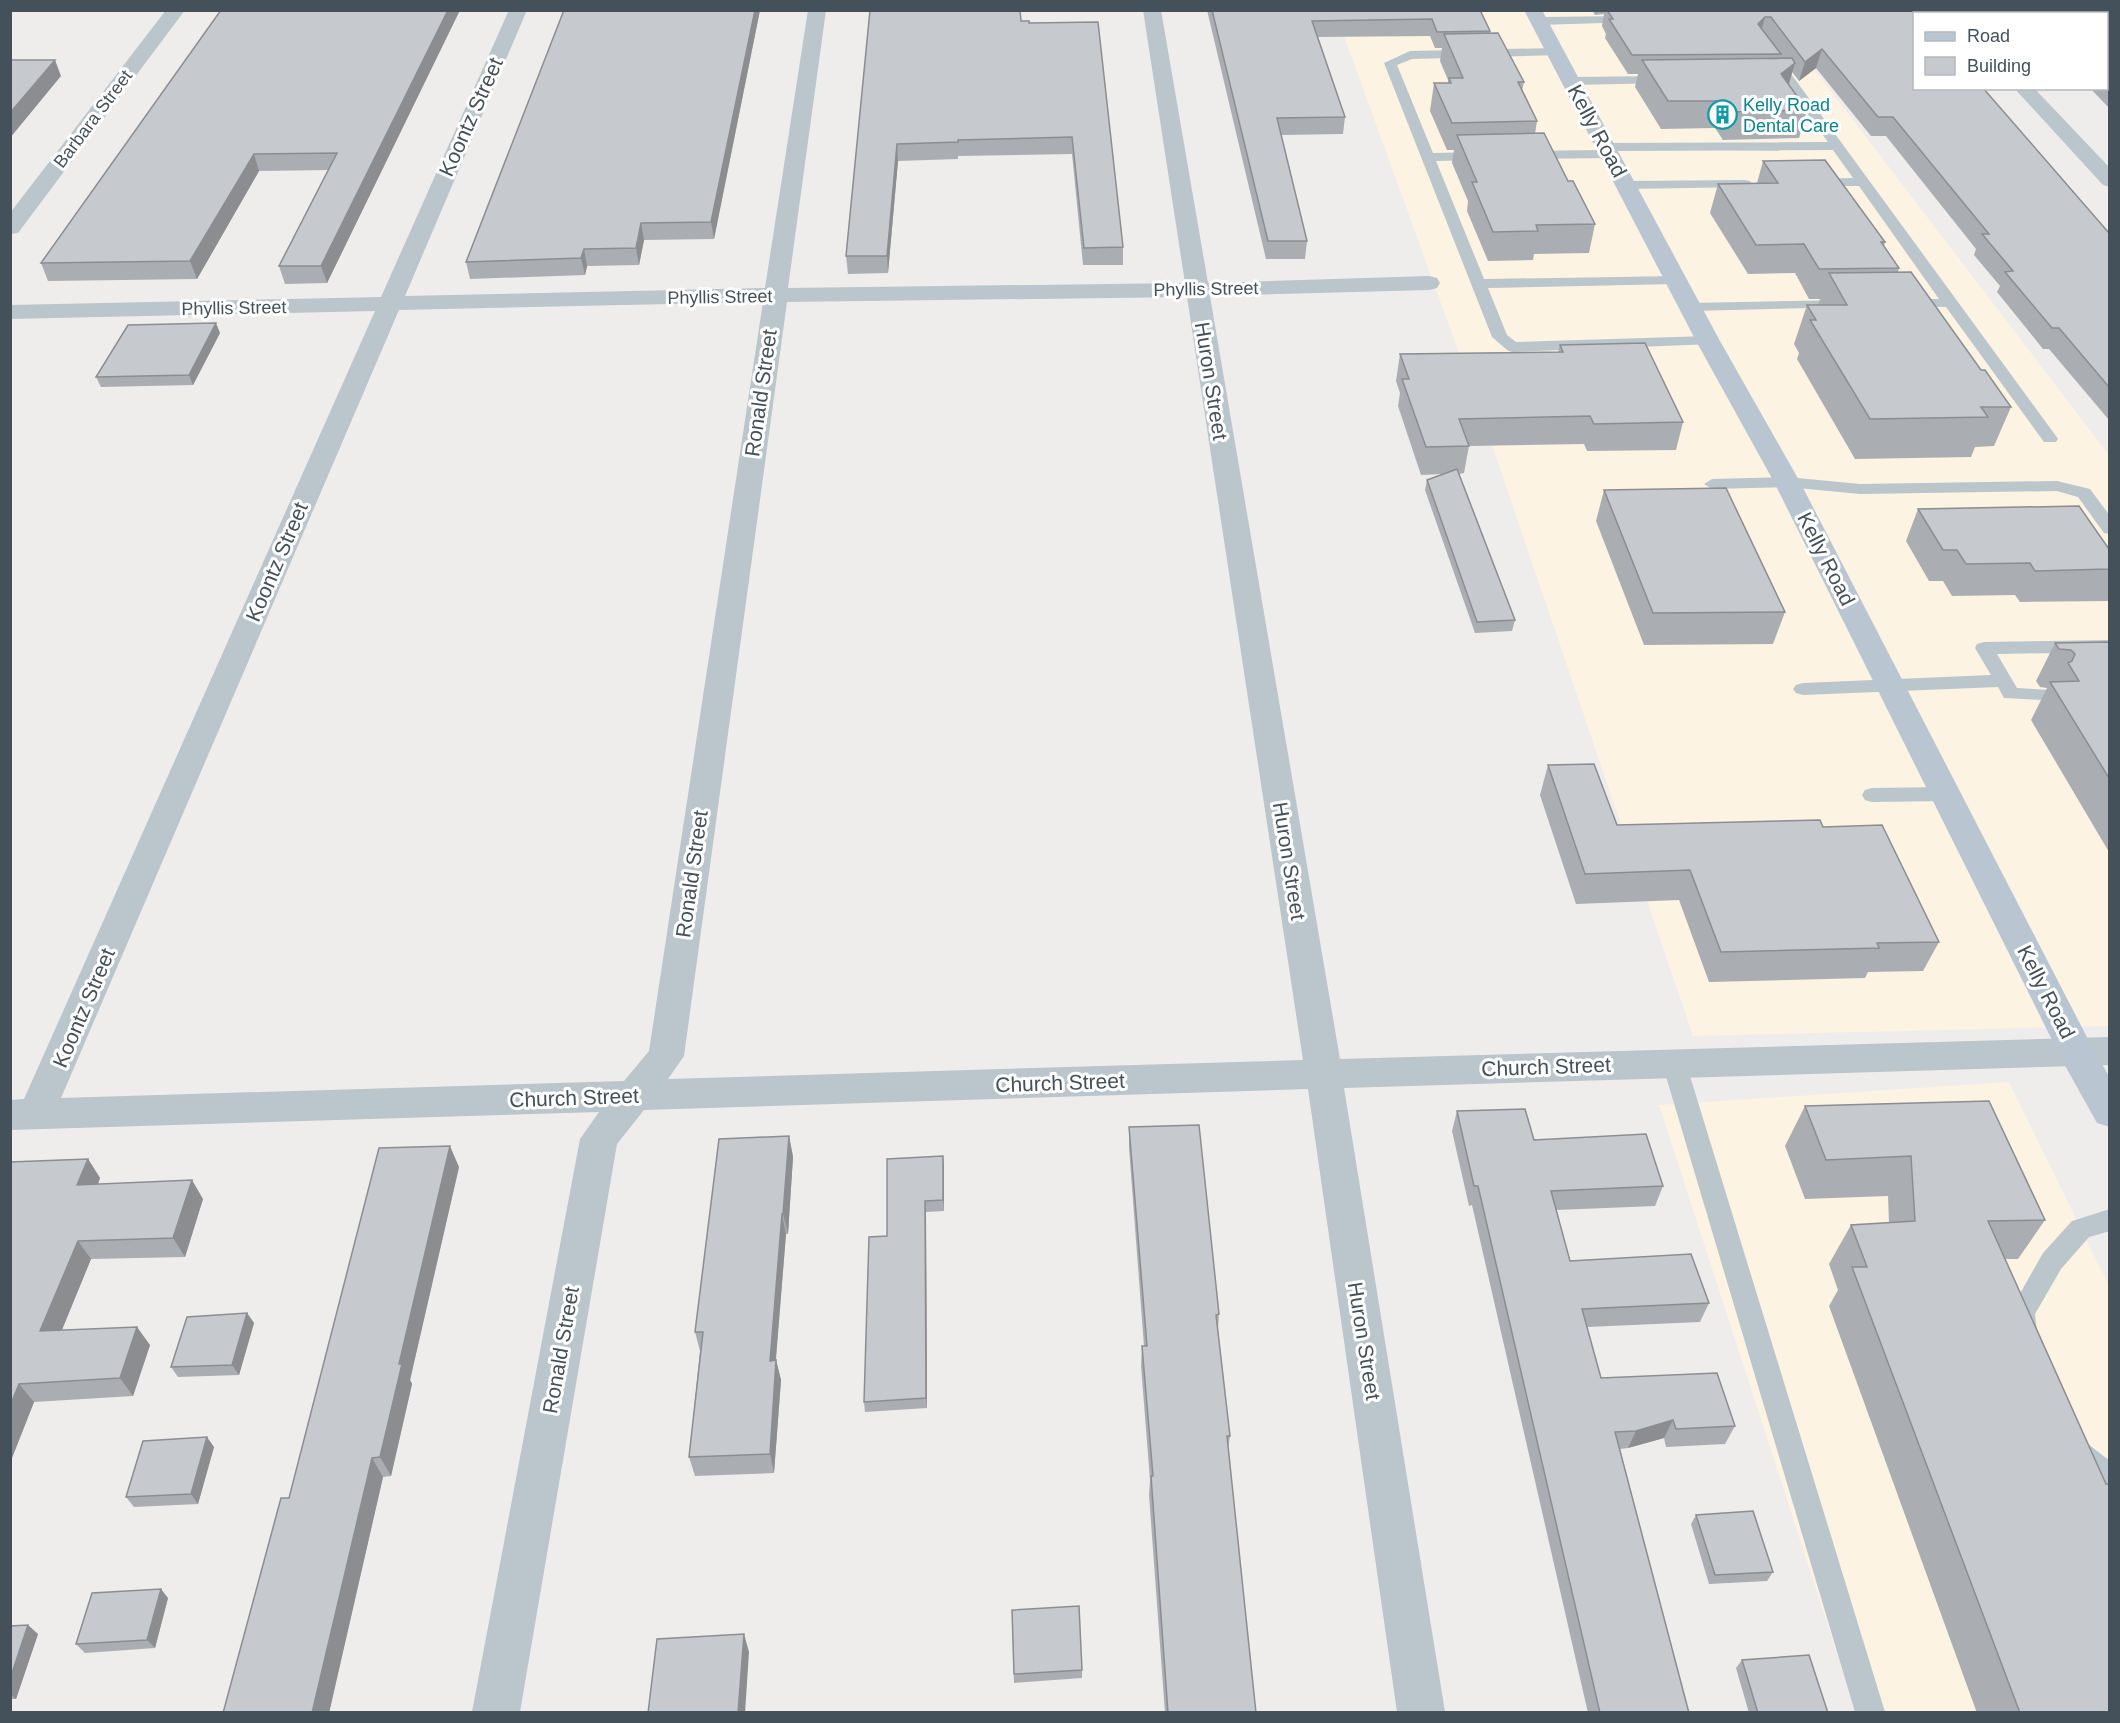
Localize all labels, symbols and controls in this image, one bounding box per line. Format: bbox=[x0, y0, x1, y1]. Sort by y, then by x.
legend bbox=[1913, 12, 2108, 90]
text: Road bbox=[1967, 26, 2010, 46]
street label: Koontz Street bbox=[434, 54, 507, 180]
text: Building bbox=[1967, 56, 2031, 76]
street label: Barbara Street bbox=[50, 66, 136, 172]
street label: Kelly Road bbox=[1563, 81, 1631, 181]
place label: Kelly Road Dental Care bbox=[1743, 95, 1839, 136]
building icon: Kelly Road Dental Care bbox=[1706, 99, 1738, 131]
street label: Phyllis Street bbox=[1153, 278, 1259, 300]
street label: Phyllis Street bbox=[667, 286, 773, 308]
street label: Phyllis Street bbox=[181, 297, 287, 319]
street label: Huron Street bbox=[1191, 320, 1232, 442]
street label: Ronald Street bbox=[740, 328, 781, 458]
street label: Koontz Street bbox=[241, 499, 312, 625]
street label: Kelly Road bbox=[1793, 508, 1860, 609]
street label: Huron Street bbox=[1269, 800, 1310, 922]
street label: Ronald Street bbox=[671, 809, 712, 939]
street label: Kelly Road bbox=[2013, 941, 2080, 1042]
street label: Koontz Street bbox=[48, 945, 119, 1071]
street label: Church Street bbox=[1481, 1053, 1611, 1080]
street label: Church Street bbox=[995, 1069, 1125, 1096]
street label: Church Street bbox=[509, 1084, 639, 1111]
street label: Huron Street bbox=[1344, 1280, 1385, 1402]
street label: Ronald Street bbox=[538, 1285, 583, 1415]

